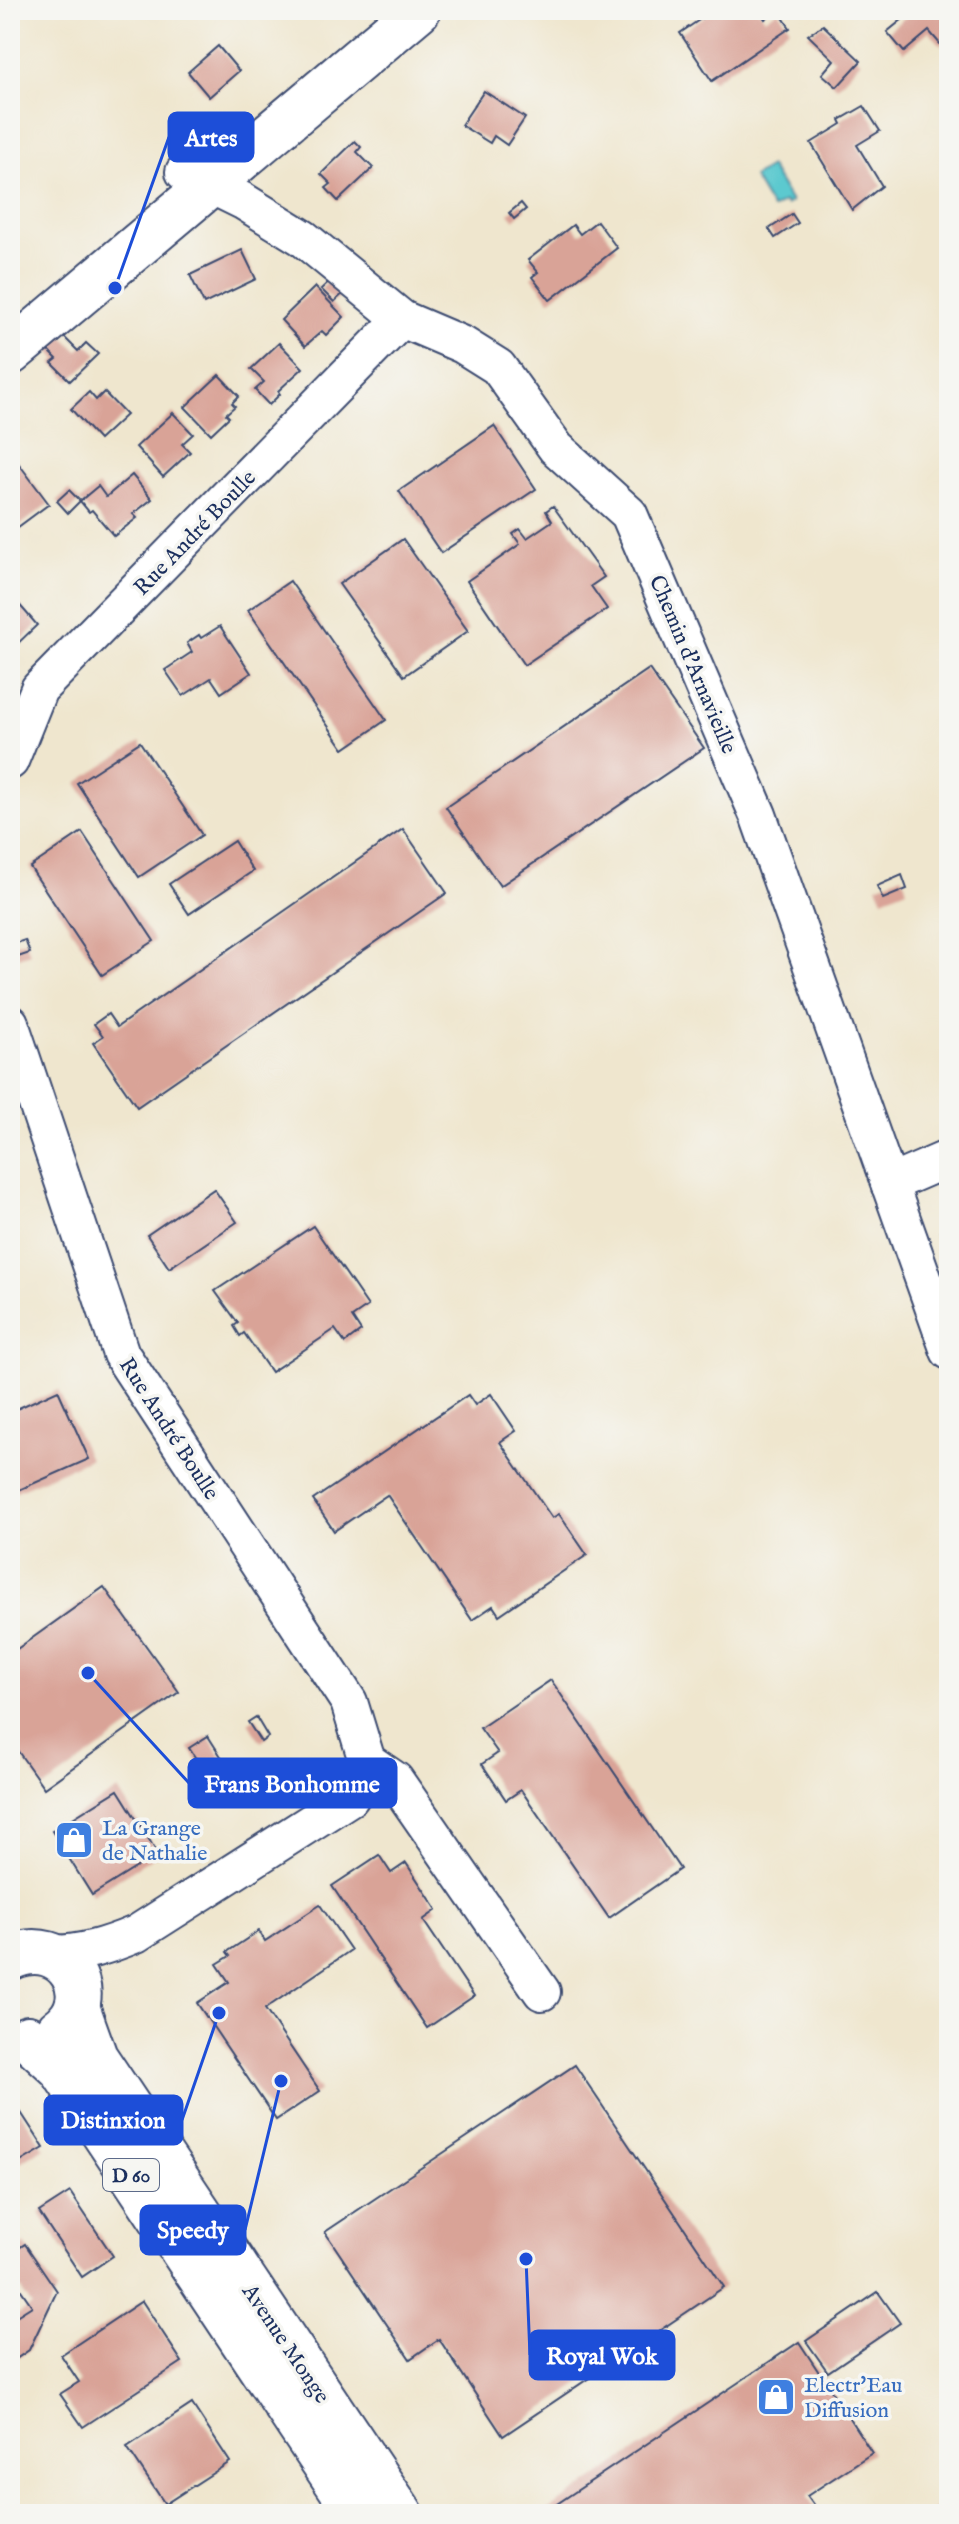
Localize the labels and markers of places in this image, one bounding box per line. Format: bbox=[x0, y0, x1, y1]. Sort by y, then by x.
callout: Artes bbox=[169, 113, 253, 161]
callout: Frans Bonhomme bbox=[189, 1759, 396, 1807]
place label: La Grange de Nathalie bbox=[102, 1815, 207, 1868]
shop icon: La Grange de Nathalie bbox=[53, 1819, 95, 1861]
callout: Distinxion bbox=[45, 2096, 182, 2144]
callout: Speedy bbox=[141, 2206, 245, 2254]
callout: Royal Wok bbox=[530, 2331, 674, 2379]
place label: Electr'Eau Diffusion bbox=[804, 2372, 903, 2425]
shop icon: Electr'Eau Diffusion bbox=[755, 2376, 797, 2418]

